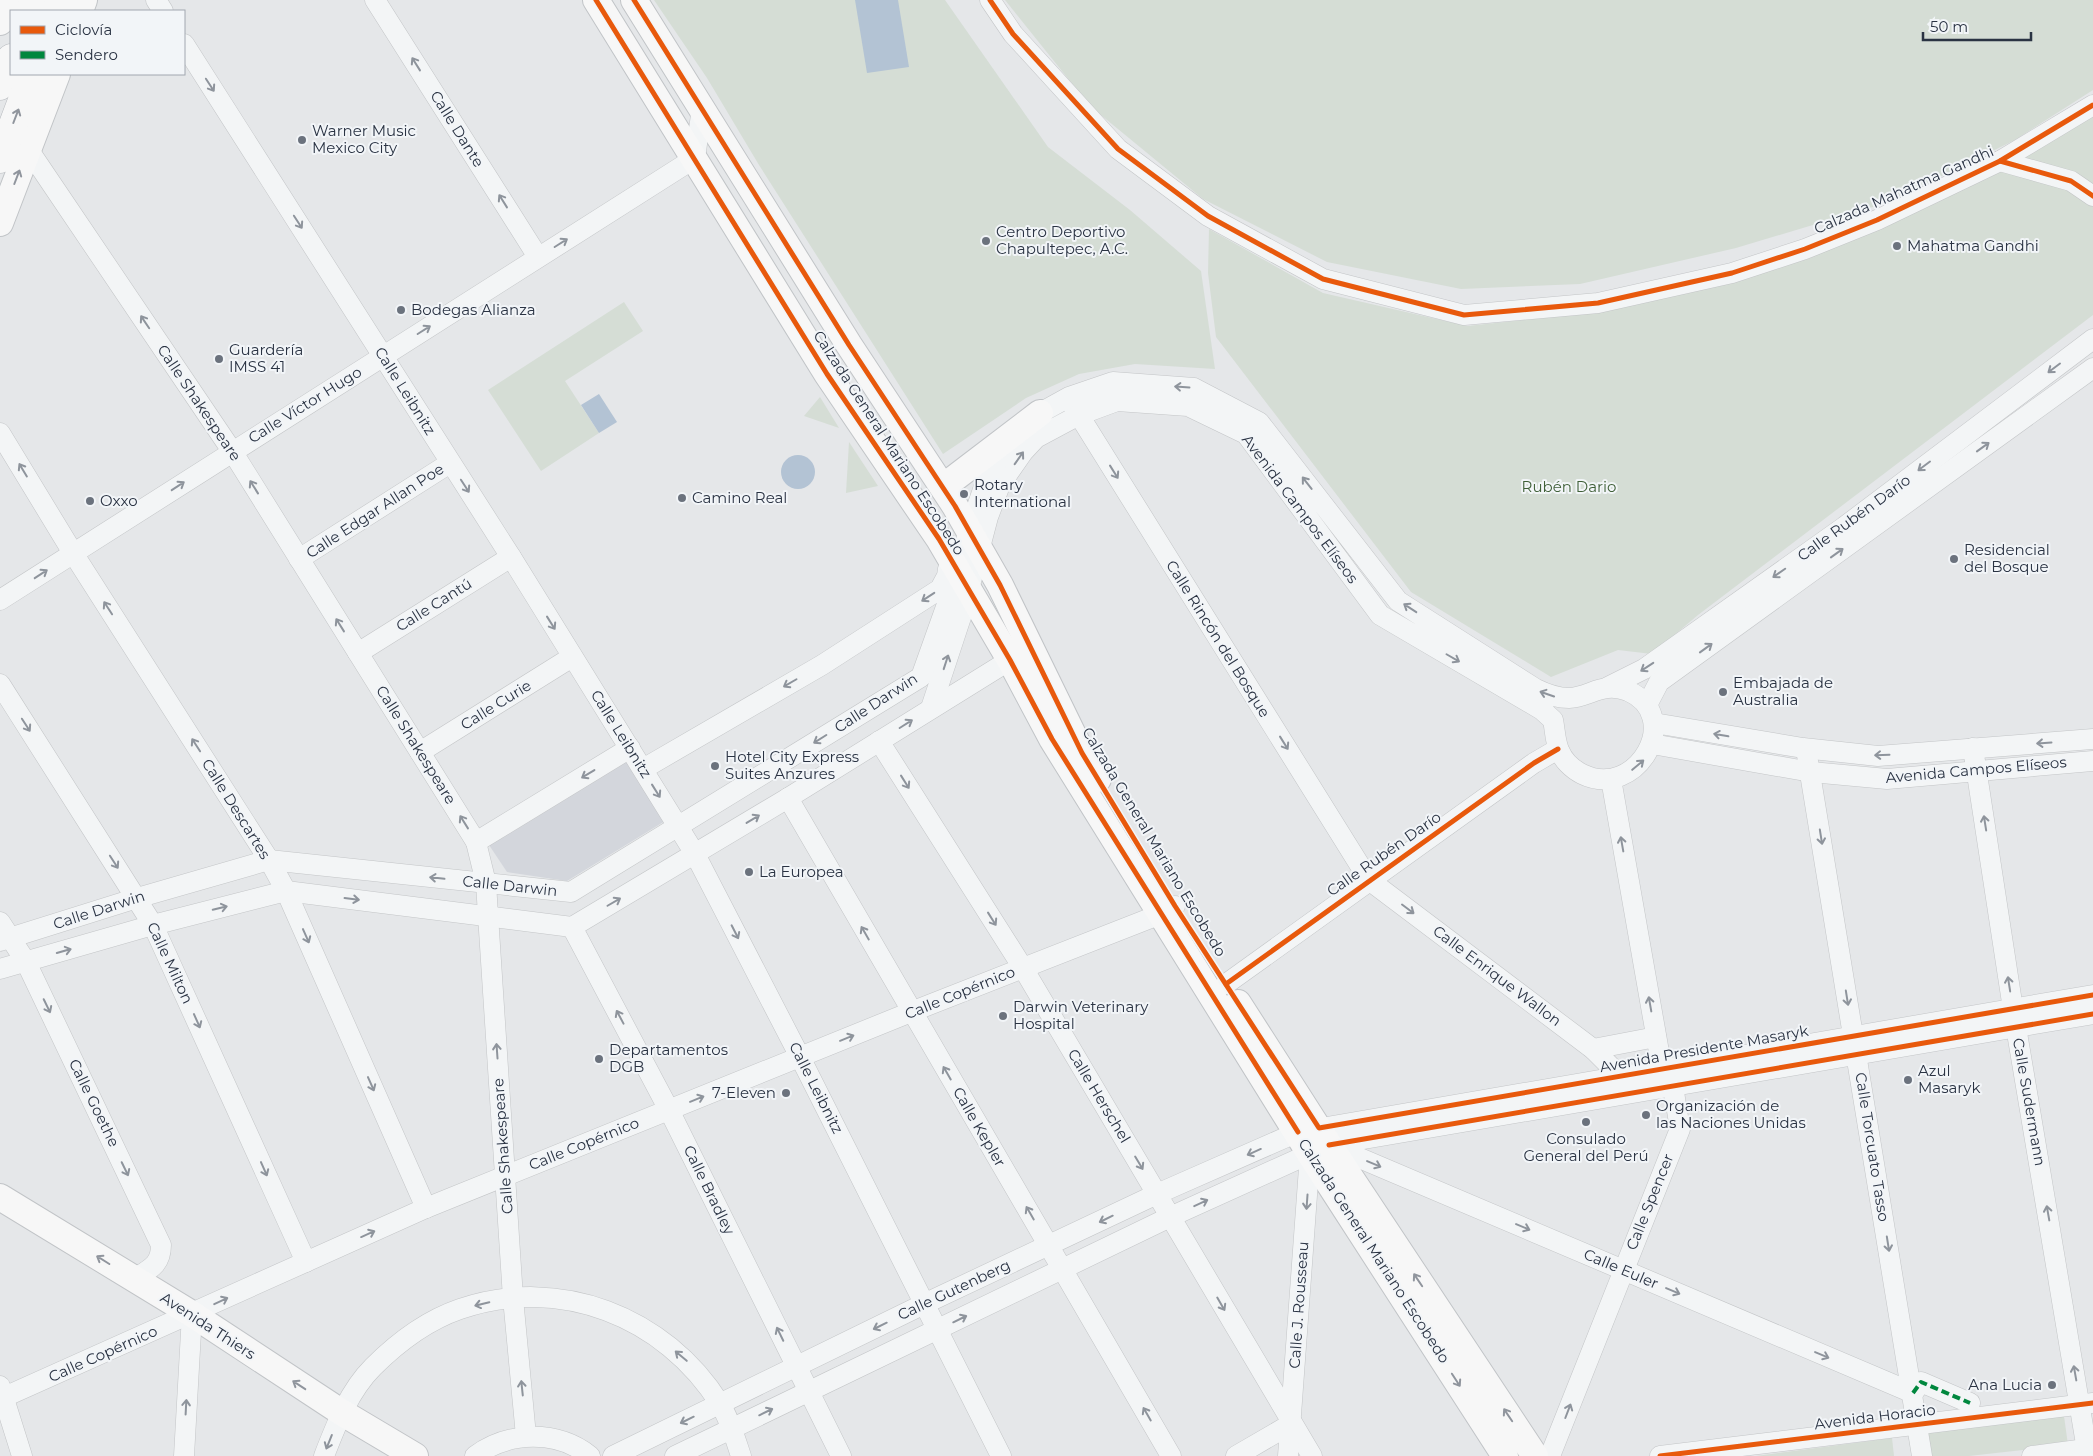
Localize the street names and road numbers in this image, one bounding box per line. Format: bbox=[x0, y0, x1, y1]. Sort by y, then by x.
street label: Calle Dante bbox=[426, 87, 488, 171]
street label: Calzada Mahatma Gandhi bbox=[1811, 141, 1997, 238]
street label: Calzada General Mariano Escobedo bbox=[810, 327, 969, 559]
street label: Calle Shakespeare bbox=[153, 341, 245, 465]
street label: Calle Leibnitz bbox=[371, 343, 440, 439]
street label: Calle Víctor Hugo bbox=[244, 362, 365, 447]
street label: Avenida Campos Elíseos bbox=[1238, 430, 1363, 587]
street label: Calle Edgar Allan Poe bbox=[302, 459, 447, 562]
street label: Calle Rubén Darío bbox=[1793, 470, 1914, 565]
street label: Calle Rincón del Bosque bbox=[1162, 557, 1275, 721]
street label: Calle Cantú bbox=[392, 574, 475, 635]
street label: Calle Darwin bbox=[831, 669, 921, 736]
street label: Calle Curie bbox=[457, 675, 535, 734]
street label: Calle Shakespeare bbox=[372, 682, 461, 808]
street label: Calle Leibnitz bbox=[587, 686, 656, 782]
street label: Calzada General Mariano Escobedo bbox=[1078, 724, 1231, 960]
street label: Avenida Campos Elíseos bbox=[1885, 752, 2067, 787]
street label: Calle Descartes bbox=[198, 755, 275, 862]
street label: Calle Rubén Darío bbox=[1323, 807, 1445, 900]
street label: Calle Darwin bbox=[462, 871, 558, 900]
street label: Calle Darwin bbox=[51, 886, 147, 933]
street label: Calle Milton bbox=[143, 919, 198, 1007]
street label: Calle Enrique Wallon bbox=[1429, 921, 1565, 1030]
street label: Calle Copérnico bbox=[902, 962, 1018, 1023]
street label: Avenida Presidente Masaryk bbox=[1598, 1021, 1810, 1076]
street label: Calle Sudermann bbox=[2009, 1036, 2050, 1168]
street label: Calle Leibnitz bbox=[785, 1039, 848, 1137]
street label: Calle Herschel bbox=[1064, 1045, 1135, 1146]
street label: Calle Goethe bbox=[65, 1056, 124, 1150]
street label: Calle Torcuato Tasso bbox=[1851, 1071, 1894, 1223]
street label: Calle Shakespeare bbox=[488, 1077, 517, 1215]
street label: Calle Kepler bbox=[949, 1083, 1010, 1170]
street label: Calle Copérnico bbox=[526, 1113, 642, 1174]
street label: Calzada General Mariano Escobedo bbox=[1295, 1135, 1454, 1367]
street label: Calle Bradley bbox=[680, 1142, 740, 1238]
street label: Calle Spencer bbox=[1622, 1151, 1678, 1253]
street label: Calle J. Rousseau bbox=[1285, 1241, 1312, 1369]
street label: Calle Euler bbox=[1581, 1244, 1662, 1293]
street label: Calle Gutenberg bbox=[894, 1255, 1013, 1324]
street label: Avenida Thiers bbox=[157, 1288, 259, 1363]
street label: Calle Copérnico bbox=[45, 1321, 160, 1386]
street label: Avenida Horacio bbox=[1813, 1400, 1937, 1433]

